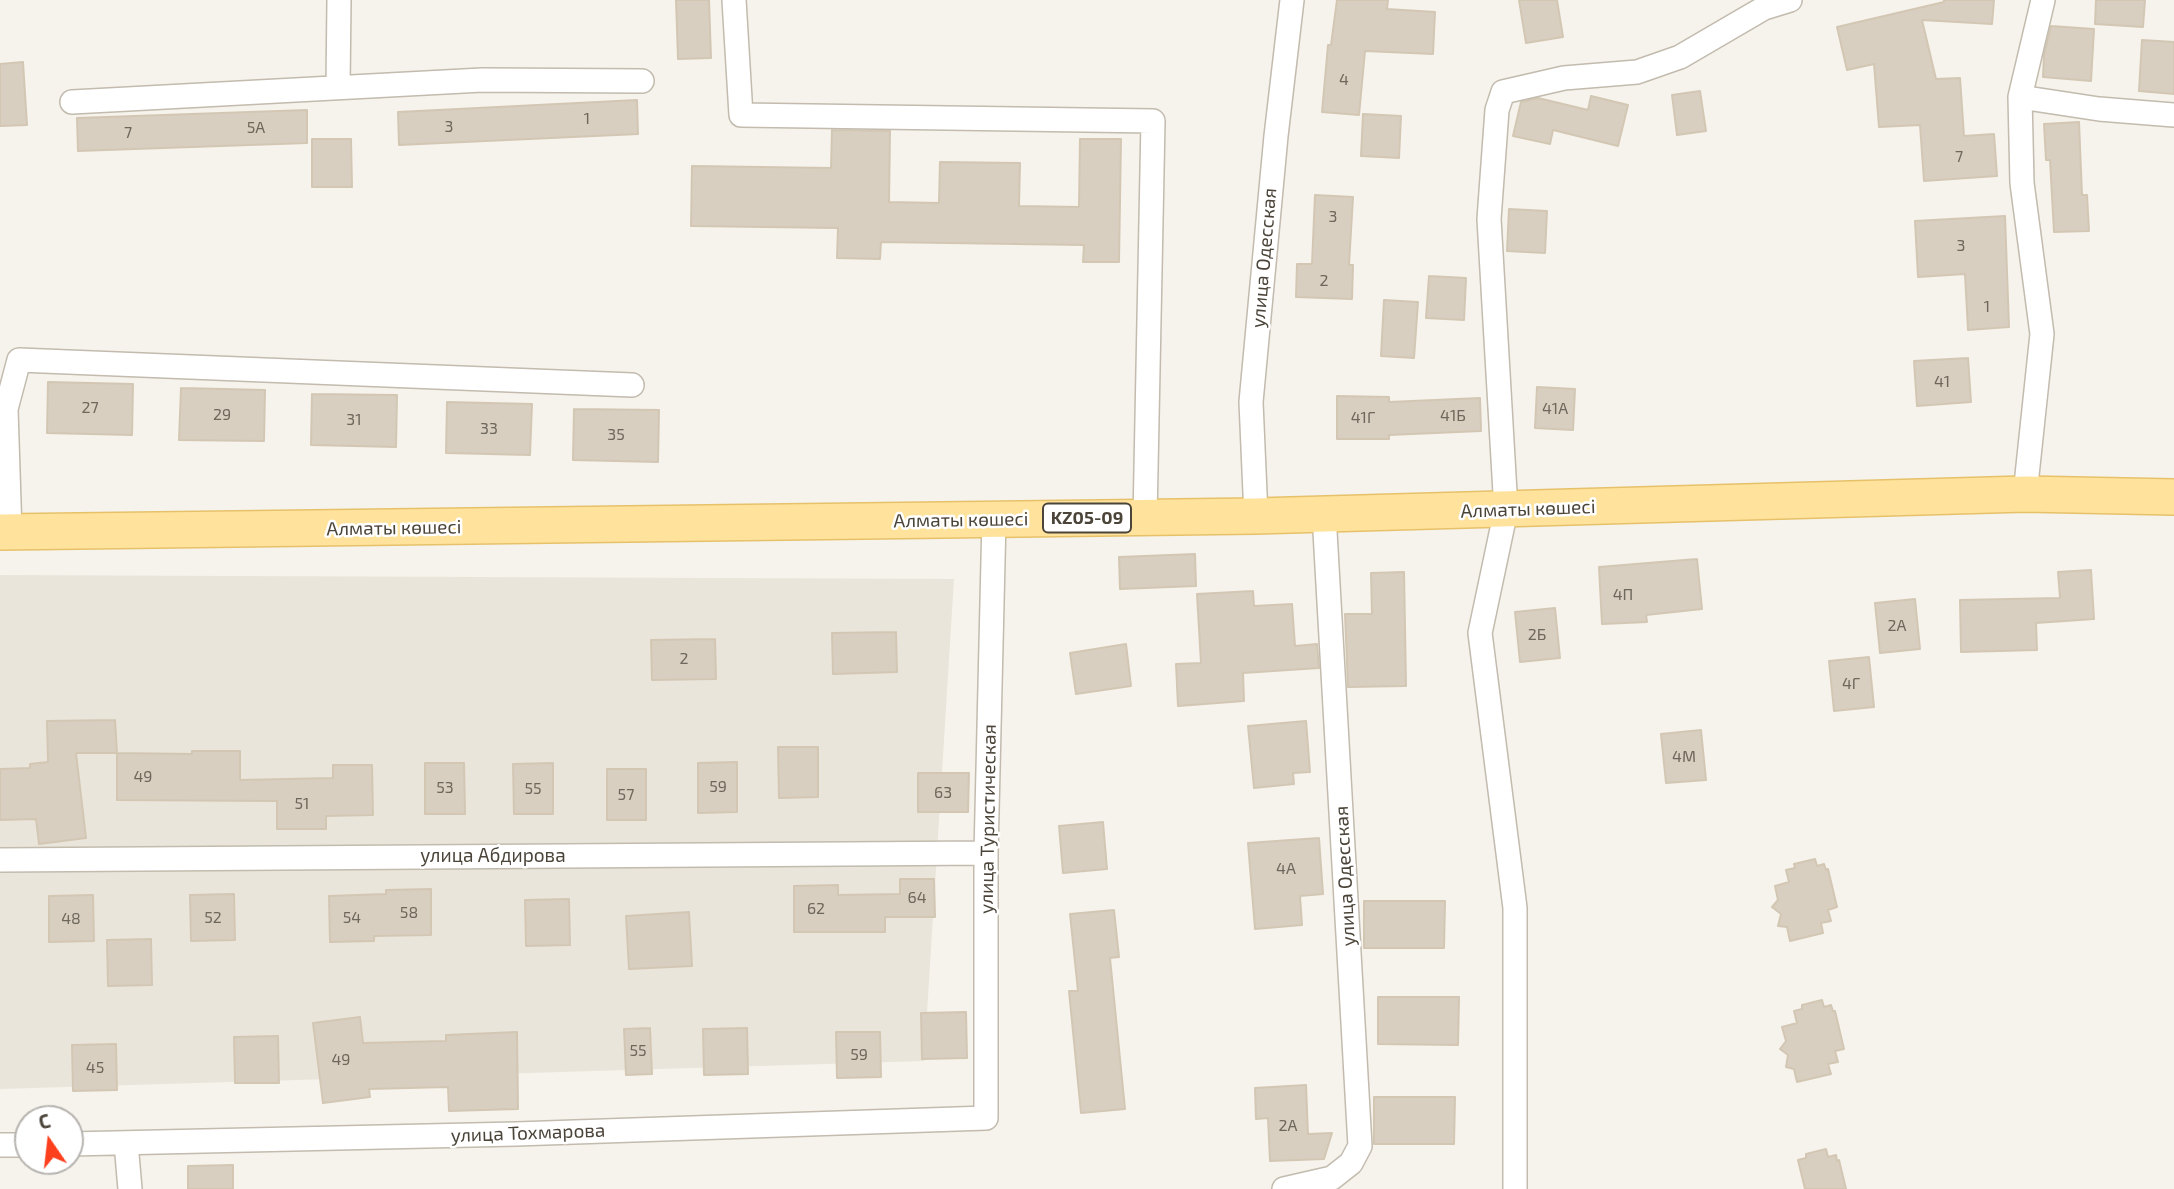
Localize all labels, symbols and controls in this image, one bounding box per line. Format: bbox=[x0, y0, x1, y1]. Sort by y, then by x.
house number: 4 bbox=[1339, 70, 1349, 90]
house number: 1 bbox=[584, 109, 590, 129]
house number: 3 bbox=[445, 117, 453, 137]
house number: 5А bbox=[247, 118, 265, 138]
house number: 7 bbox=[124, 123, 132, 143]
house number: 7 bbox=[1955, 147, 1963, 167]
street label: улица Одесская bbox=[1247, 187, 1281, 329]
house number: 3 bbox=[1329, 207, 1337, 227]
house number: 3 bbox=[1957, 236, 1965, 256]
house number: 2 bbox=[1320, 271, 1328, 291]
house number: 1 bbox=[1984, 297, 1990, 317]
house number: 41 bbox=[1934, 372, 1950, 392]
house number: 27 bbox=[81, 398, 99, 418]
house number: 41А bbox=[1542, 399, 1568, 419]
house number: 29 bbox=[213, 405, 231, 425]
house number: 41Б bbox=[1440, 406, 1466, 426]
house number: 41Г bbox=[1351, 408, 1375, 428]
house number: 31 bbox=[346, 410, 362, 430]
house number: 33 bbox=[480, 419, 498, 439]
house number: 35 bbox=[607, 425, 625, 445]
street label: Алматы көшесі bbox=[1460, 495, 1596, 523]
road number: KZ05-09 bbox=[1043, 504, 1131, 532]
street label: Алматы көшесі bbox=[893, 507, 1029, 533]
street label: Алматы көшесі bbox=[326, 515, 462, 541]
house number: 4П bbox=[1613, 585, 1633, 605]
house number: 2А bbox=[1888, 616, 1906, 636]
house number: 2Б bbox=[1528, 625, 1546, 645]
house number: 2 bbox=[680, 649, 688, 669]
house number: 4Г bbox=[1842, 674, 1860, 694]
street label: улица Туристическая bbox=[975, 724, 1001, 914]
house number: 4М bbox=[1672, 747, 1696, 767]
house number: 49 bbox=[134, 767, 152, 787]
house number: 59 bbox=[709, 777, 727, 797]
house number: 53 bbox=[436, 778, 454, 798]
house number: 55 bbox=[524, 779, 542, 799]
house number: 63 bbox=[934, 783, 952, 803]
house number: 57 bbox=[618, 785, 634, 805]
house number: 51 bbox=[295, 794, 309, 814]
street label: улица Одесская bbox=[1330, 805, 1360, 947]
street label: улица Абдирова bbox=[420, 845, 566, 867]
house number: 4А bbox=[1276, 859, 1296, 879]
house number: 64 bbox=[908, 888, 926, 908]
house number: 62 bbox=[807, 899, 825, 919]
house number: 58 bbox=[400, 903, 418, 923]
house number: 52 bbox=[204, 908, 222, 928]
house number: 54 bbox=[343, 908, 361, 928]
house number: 48 bbox=[61, 909, 81, 929]
house number: 55 bbox=[629, 1041, 647, 1061]
house number: 59 bbox=[850, 1045, 868, 1065]
house number: 49 bbox=[332, 1050, 350, 1070]
house number: 45 bbox=[86, 1058, 104, 1078]
north arrow bbox=[14, 1105, 84, 1175]
text: С bbox=[36, 1109, 52, 1134]
house number: 2А bbox=[1279, 1116, 1297, 1136]
street label: улица Тохмарова bbox=[450, 1119, 606, 1147]

